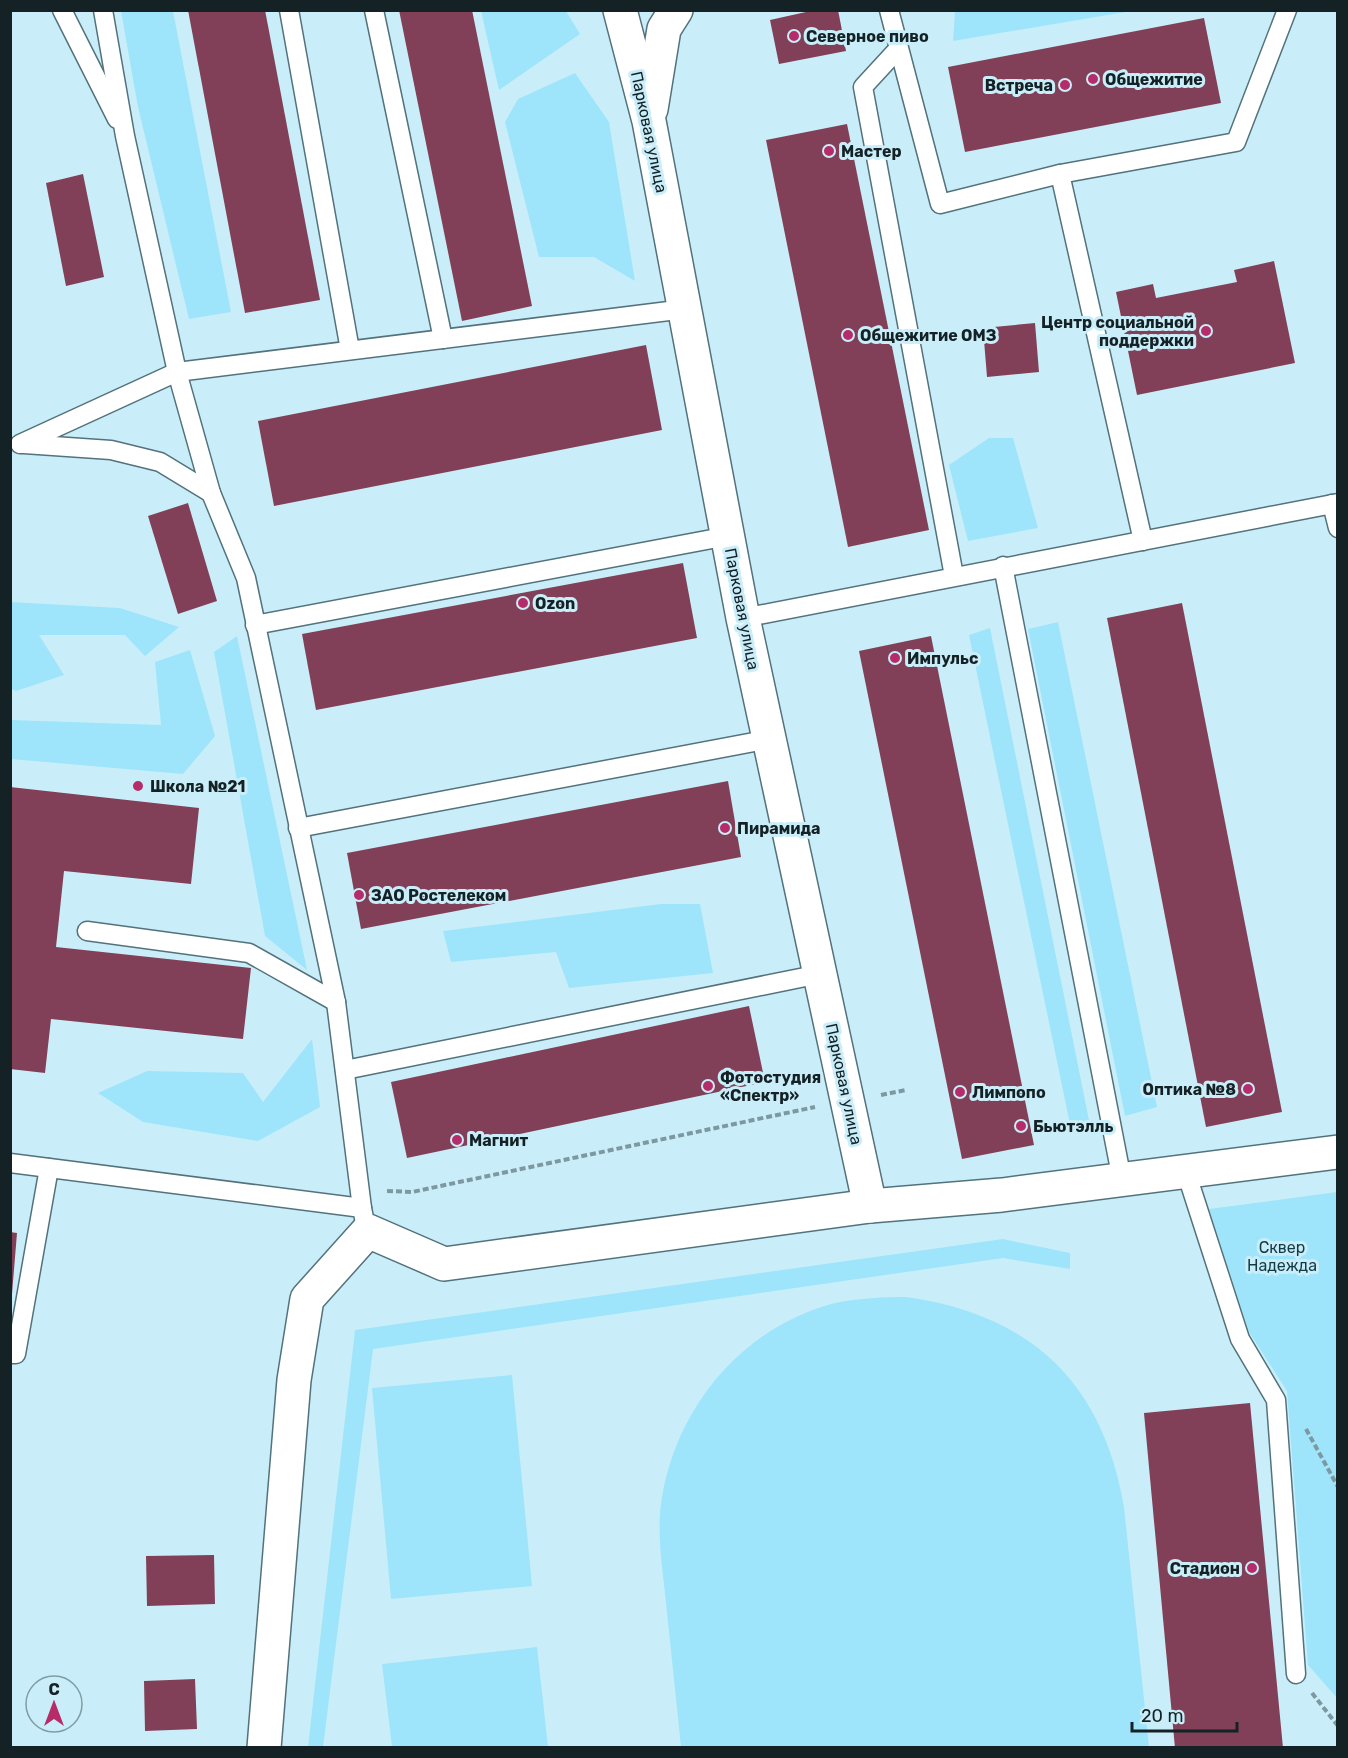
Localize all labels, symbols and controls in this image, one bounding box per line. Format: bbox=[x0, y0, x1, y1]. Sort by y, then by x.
place label: Северное пиво bbox=[806, 27, 929, 46]
marker: Северное пиво bbox=[787, 29, 801, 43]
street label: Парковая улица bbox=[627, 70, 671, 194]
place label: Общежитие bbox=[1105, 70, 1203, 89]
marker: Общежитие bbox=[1086, 72, 1100, 86]
place label: Встреча bbox=[985, 76, 1053, 95]
marker: Встреча bbox=[1058, 78, 1072, 92]
place label: Мастер bbox=[841, 142, 902, 161]
marker: Мастер bbox=[822, 144, 836, 158]
place label: Центр социальной поддержки bbox=[1041, 313, 1194, 350]
marker: Центр социальной поддержки bbox=[1199, 324, 1213, 338]
place label: Общежитие ОМЗ bbox=[860, 326, 997, 345]
marker: Общежитие ОМЗ bbox=[841, 328, 855, 342]
street label: Парковая улица bbox=[721, 547, 763, 671]
place label: Ozon bbox=[535, 594, 575, 613]
marker: Ozon bbox=[516, 596, 530, 610]
place label: Импульс bbox=[907, 649, 978, 668]
marker: Импульс bbox=[888, 651, 902, 665]
place label: Школа №21 bbox=[150, 777, 246, 796]
marker: Школа №21 bbox=[131, 779, 145, 793]
place label: Пирамида bbox=[737, 819, 820, 838]
marker: Пирамида bbox=[718, 821, 732, 835]
place label: ЗАО Ростелеком bbox=[371, 886, 506, 905]
marker: ЗАО Ростелеком bbox=[352, 888, 366, 902]
street label: Парковая улица bbox=[822, 1022, 866, 1146]
place label: Фотостудия «Спектр» bbox=[720, 1068, 821, 1105]
marker: Фотостудия «Спектр» bbox=[701, 1079, 715, 1093]
place label: Оптика №8 bbox=[1143, 1080, 1236, 1099]
marker: Оптика №8 bbox=[1241, 1082, 1255, 1096]
place label: Лимпопо bbox=[972, 1083, 1046, 1102]
marker: Лимпопо bbox=[953, 1085, 967, 1099]
place label: Бьютэлль bbox=[1033, 1117, 1114, 1136]
marker: Бьютэлль bbox=[1014, 1119, 1028, 1133]
place label: Магнит bbox=[469, 1131, 528, 1150]
marker: Магнит bbox=[450, 1133, 464, 1147]
park label: Сквер Надежда bbox=[1247, 1238, 1317, 1275]
place label: Стадион bbox=[1170, 1559, 1240, 1578]
marker: Стадион bbox=[1245, 1561, 1259, 1575]
north arrow bbox=[24, 1674, 84, 1734]
text: С bbox=[48, 1680, 60, 1699]
scale bar bbox=[1132, 1695, 1237, 1733]
text: 20 m bbox=[1141, 1705, 1183, 1727]

